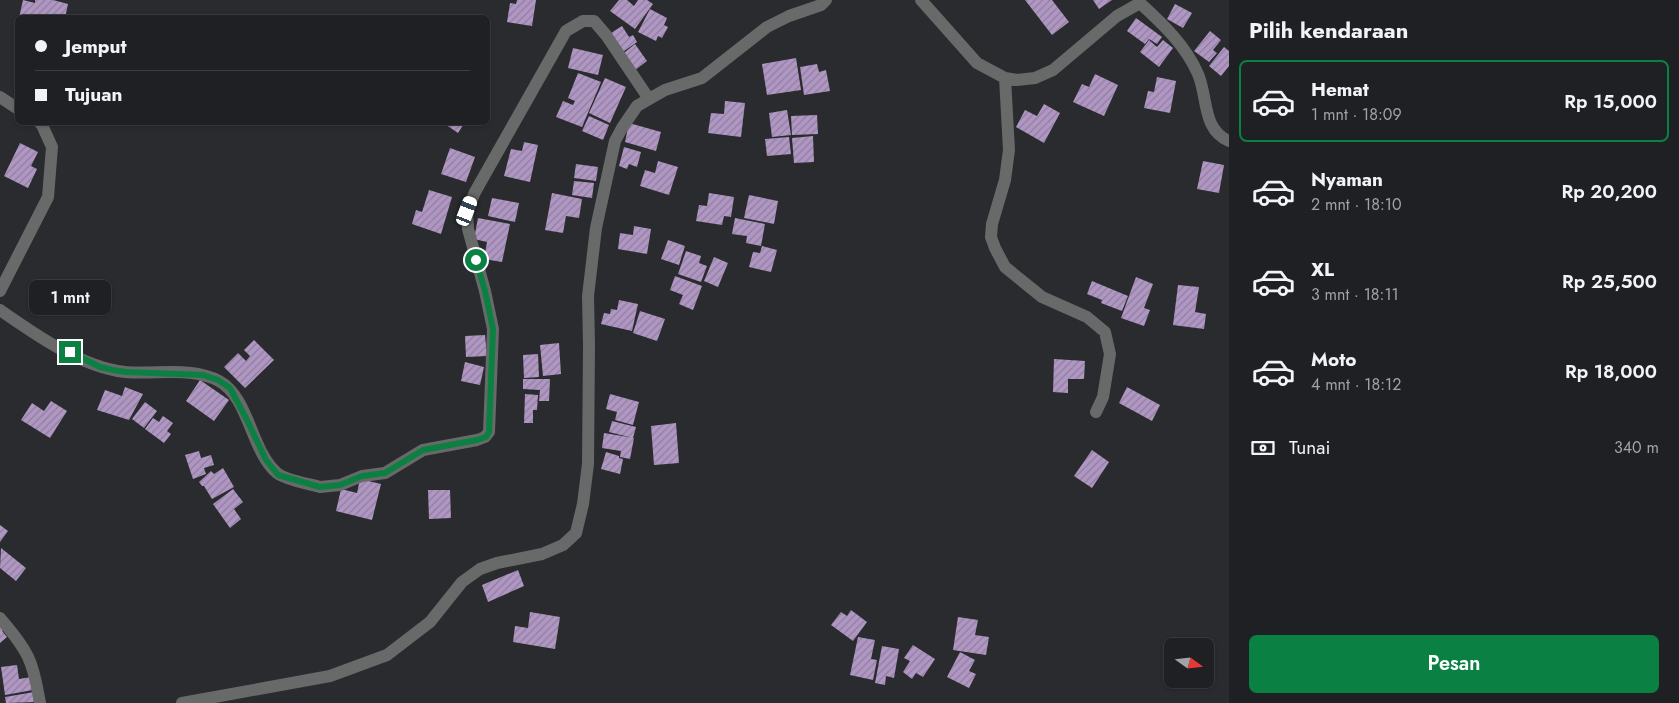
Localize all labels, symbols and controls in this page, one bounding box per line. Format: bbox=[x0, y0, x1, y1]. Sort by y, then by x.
text: Pilih kendaraan bbox=[1249, 14, 1408, 46]
text: Jemput bbox=[65, 33, 126, 60]
text: Hemat bbox=[1311, 76, 1369, 103]
icon: car bbox=[1251, 79, 1296, 124]
text: Tujuan bbox=[65, 81, 122, 108]
text: Rp 15,000 bbox=[1564, 88, 1657, 115]
text: 1 mnt · 18:09 bbox=[1311, 103, 1402, 126]
text: Nyaman bbox=[1311, 166, 1383, 193]
icon: car bbox=[1251, 169, 1296, 214]
text: Rp 20,200 bbox=[1561, 178, 1657, 205]
text: 2 mnt · 18:10 bbox=[1311, 193, 1402, 216]
car bbox=[454, 194, 479, 228]
route start bbox=[465, 249, 487, 271]
text: XL bbox=[1311, 256, 1334, 283]
icon: car bbox=[1251, 259, 1296, 304]
text: Rp 25,500 bbox=[1562, 268, 1657, 295]
callout: 1 mnt bbox=[29, 280, 111, 314]
text: 3 mnt · 18:11 bbox=[1311, 283, 1399, 306]
text: 1 mnt bbox=[50, 286, 90, 309]
route end bbox=[59, 341, 81, 363]
text: Moto bbox=[1311, 346, 1356, 373]
icon: car bbox=[1251, 349, 1296, 394]
text: Rp 18,000 bbox=[1565, 358, 1657, 385]
text: 4 mnt · 18:12 bbox=[1311, 373, 1401, 396]
icon: cash bbox=[1249, 434, 1277, 462]
text: Tunai bbox=[1289, 434, 1330, 461]
text: 340 m bbox=[1614, 436, 1659, 459]
button: Pesan bbox=[1249, 635, 1659, 693]
north arrow bbox=[1164, 638, 1214, 688]
map controls bbox=[1164, 638, 1214, 688]

